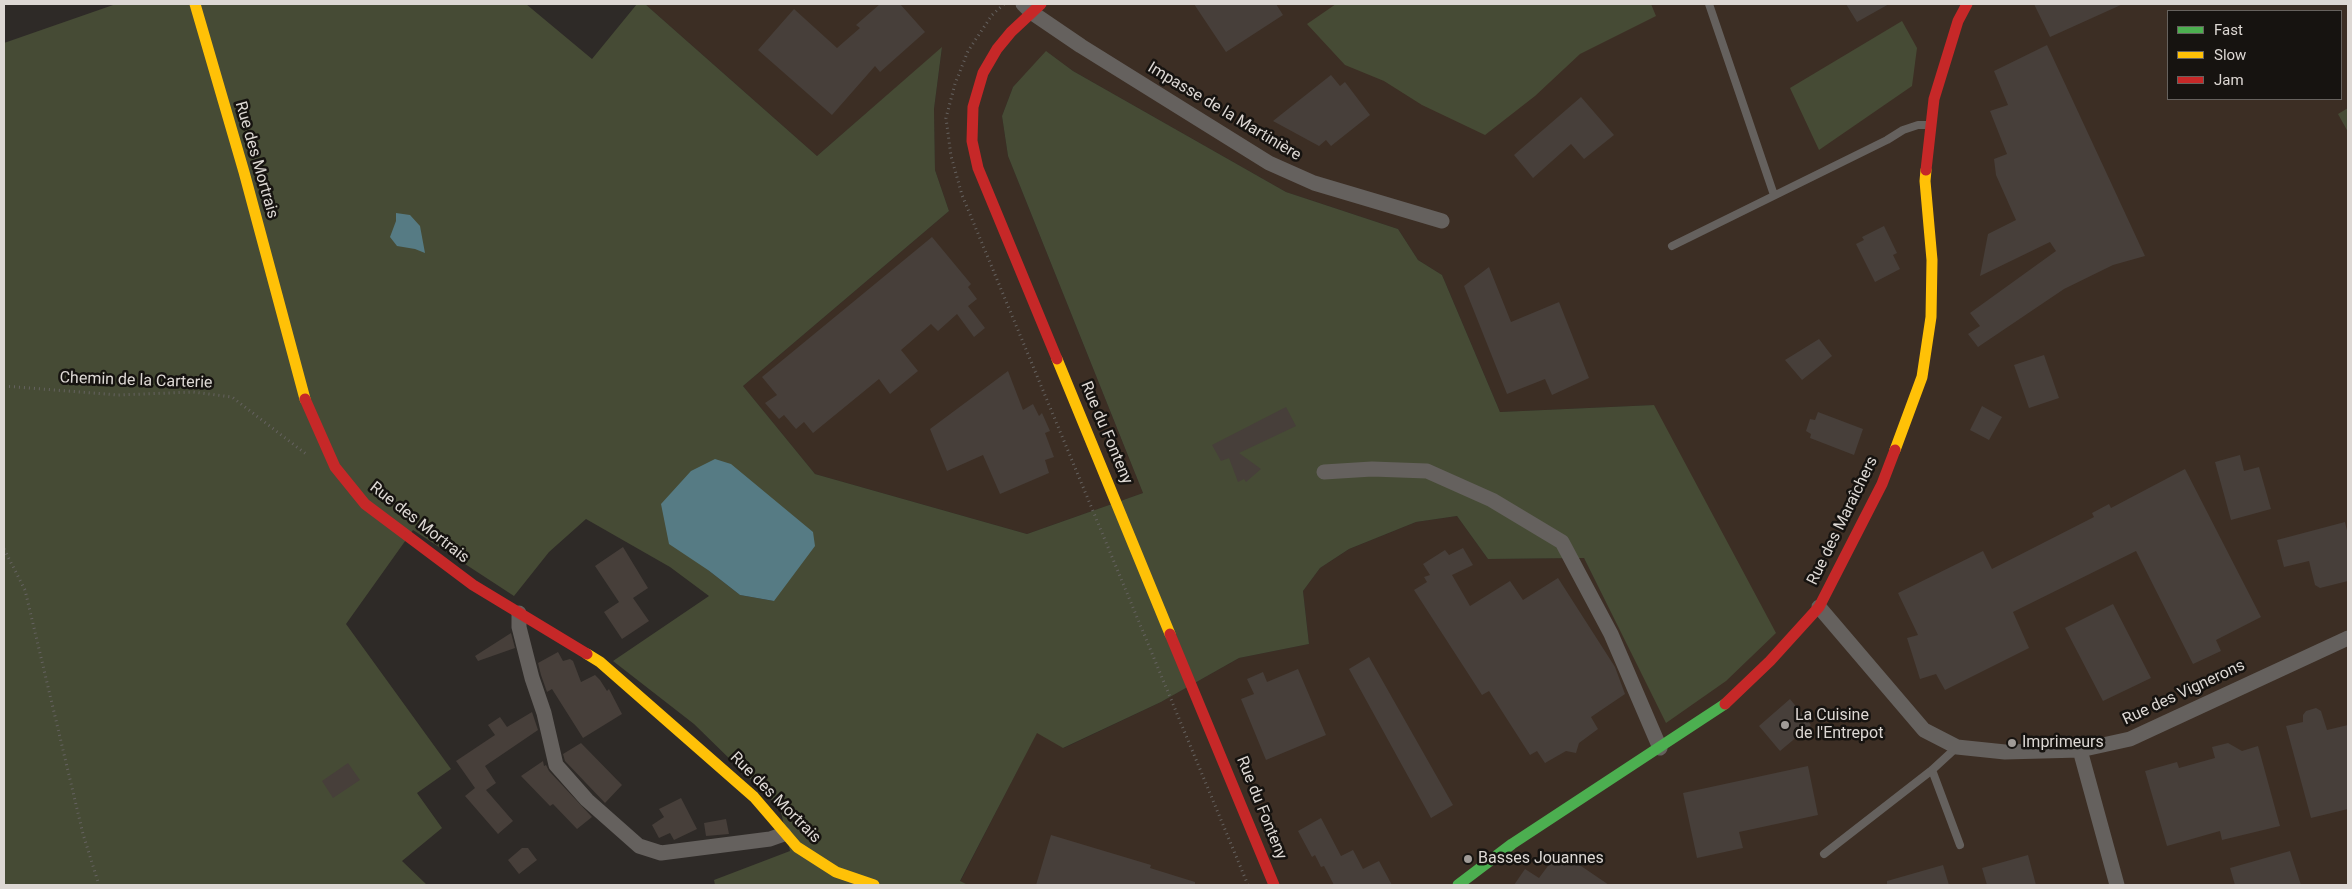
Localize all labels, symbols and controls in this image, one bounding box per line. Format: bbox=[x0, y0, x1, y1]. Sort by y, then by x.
legend bbox=[2167, 10, 2342, 100]
text: Fast bbox=[2214, 21, 2243, 39]
text: Slow bbox=[2214, 46, 2246, 64]
street label: Impasse de la Martinière bbox=[1144, 59, 1304, 165]
text: Jam bbox=[2214, 71, 2244, 89]
street label: Rue des Mortrais bbox=[230, 99, 282, 221]
street label: Chemin de la Carterie bbox=[59, 369, 213, 393]
street label: Rue du Fonteny bbox=[1076, 379, 1136, 487]
street label: Rue des Maraîchers bbox=[1804, 454, 1882, 588]
street label: Rue des Mortrais bbox=[365, 478, 473, 568]
street label: Rue des Vignerons bbox=[2120, 656, 2248, 730]
place label: La Cuisine de l'Entrepot bbox=[1795, 706, 1883, 744]
marker: La Cuisine de l'Entrepot bbox=[1779, 719, 1791, 731]
place label: Imprimeurs bbox=[2022, 733, 2104, 753]
marker: Imprimeurs bbox=[2006, 737, 2018, 749]
street label: Rue des Mortrais bbox=[725, 748, 825, 848]
street label: Rue du Fonteny bbox=[1232, 754, 1290, 862]
place label: Basses Jouannes bbox=[1478, 849, 1604, 869]
marker: Basses Jouannes bbox=[1462, 853, 1474, 865]

